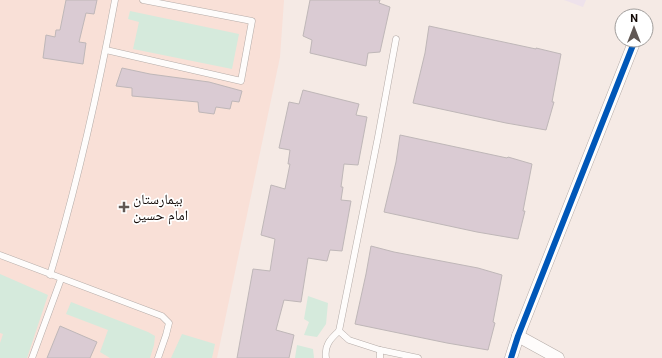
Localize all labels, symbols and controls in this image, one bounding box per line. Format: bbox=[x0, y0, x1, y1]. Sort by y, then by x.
north arrow bbox=[614, 8, 654, 48]
text: N bbox=[630, 12, 638, 25]
place label: بیمارستان امام حسین bbox=[133, 191, 188, 225]
marker: بیمارستان امام حسین bbox=[118, 201, 130, 213]

